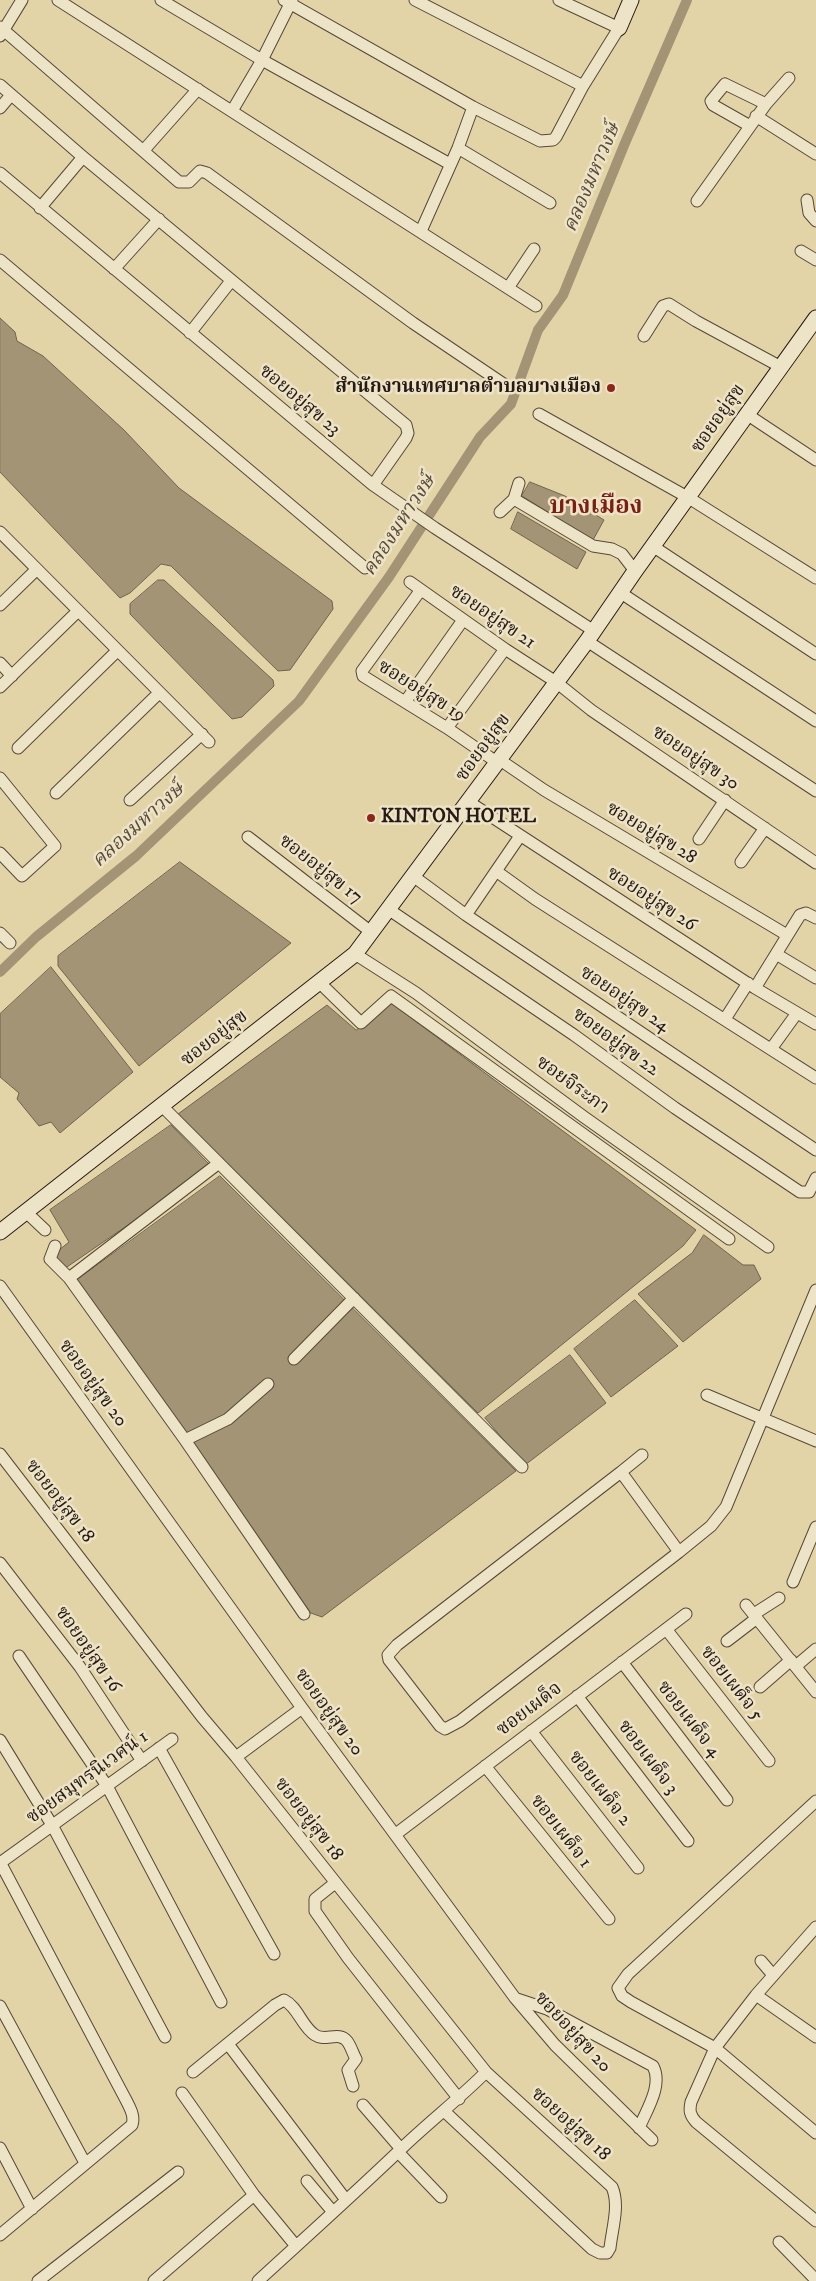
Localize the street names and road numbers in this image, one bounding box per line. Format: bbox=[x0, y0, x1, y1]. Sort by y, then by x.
street label: ซอยอยู่สุข 23 bbox=[254, 360, 344, 442]
street label: ซอยอยู่สุข bbox=[687, 380, 751, 458]
street label: ซอยอยู่สุข 21 bbox=[445, 581, 539, 655]
street label: ซอยอยู่สุข 19 bbox=[373, 656, 469, 728]
street label: ซอยอยู่สุข bbox=[452, 709, 516, 787]
street label: ซอยอยู่สุข 30 bbox=[647, 722, 743, 796]
street label: ซอยอยู่สุข 28 bbox=[602, 798, 700, 870]
street label: ซอยอยู่สุข 17 bbox=[274, 830, 366, 910]
street label: ซอยอยู่สุข 26 bbox=[602, 863, 700, 937]
street label: ซอยอยู่สุข 24 bbox=[575, 962, 673, 1038]
street label: ซอยอยู่สุข 22 bbox=[567, 1004, 663, 1082]
street label: ซอยอยู่สุข bbox=[177, 1006, 253, 1072]
street label: ซอยจิระภา bbox=[531, 1052, 613, 1120]
street label: ซอยอยู่สุข 20 bbox=[53, 1336, 131, 1432]
street label: ซอยอยู่สุข 18 bbox=[19, 1456, 99, 1548]
street label: ซอยอยู่สุข 16 bbox=[49, 1603, 125, 1697]
street label: ซอยเผด็จ 5 bbox=[694, 1642, 768, 1726]
street label: ซอยอยู่สุข 20 bbox=[289, 1665, 367, 1761]
street label: ซอยเผด็จ 4 bbox=[651, 1677, 725, 1763]
street label: ซอยเผด็จ bbox=[493, 1678, 567, 1742]
street label: ซอยเผด็จ 3 bbox=[612, 1716, 682, 1800]
street label: ซอยสมุทรนิเวศน์ 1 bbox=[23, 1726, 153, 1830]
street label: ซอยเผด็จ 2 bbox=[563, 1747, 635, 1831]
street label: ซอยอยู่สุข 18 bbox=[268, 1774, 348, 1866]
street label: ซอยเผด็จ 1 bbox=[524, 1791, 596, 1873]
street label: ซอยอยู่สุข 20 bbox=[529, 1988, 615, 2078]
street label: ซอยอยู่สุข 18 bbox=[525, 2083, 615, 2167]

